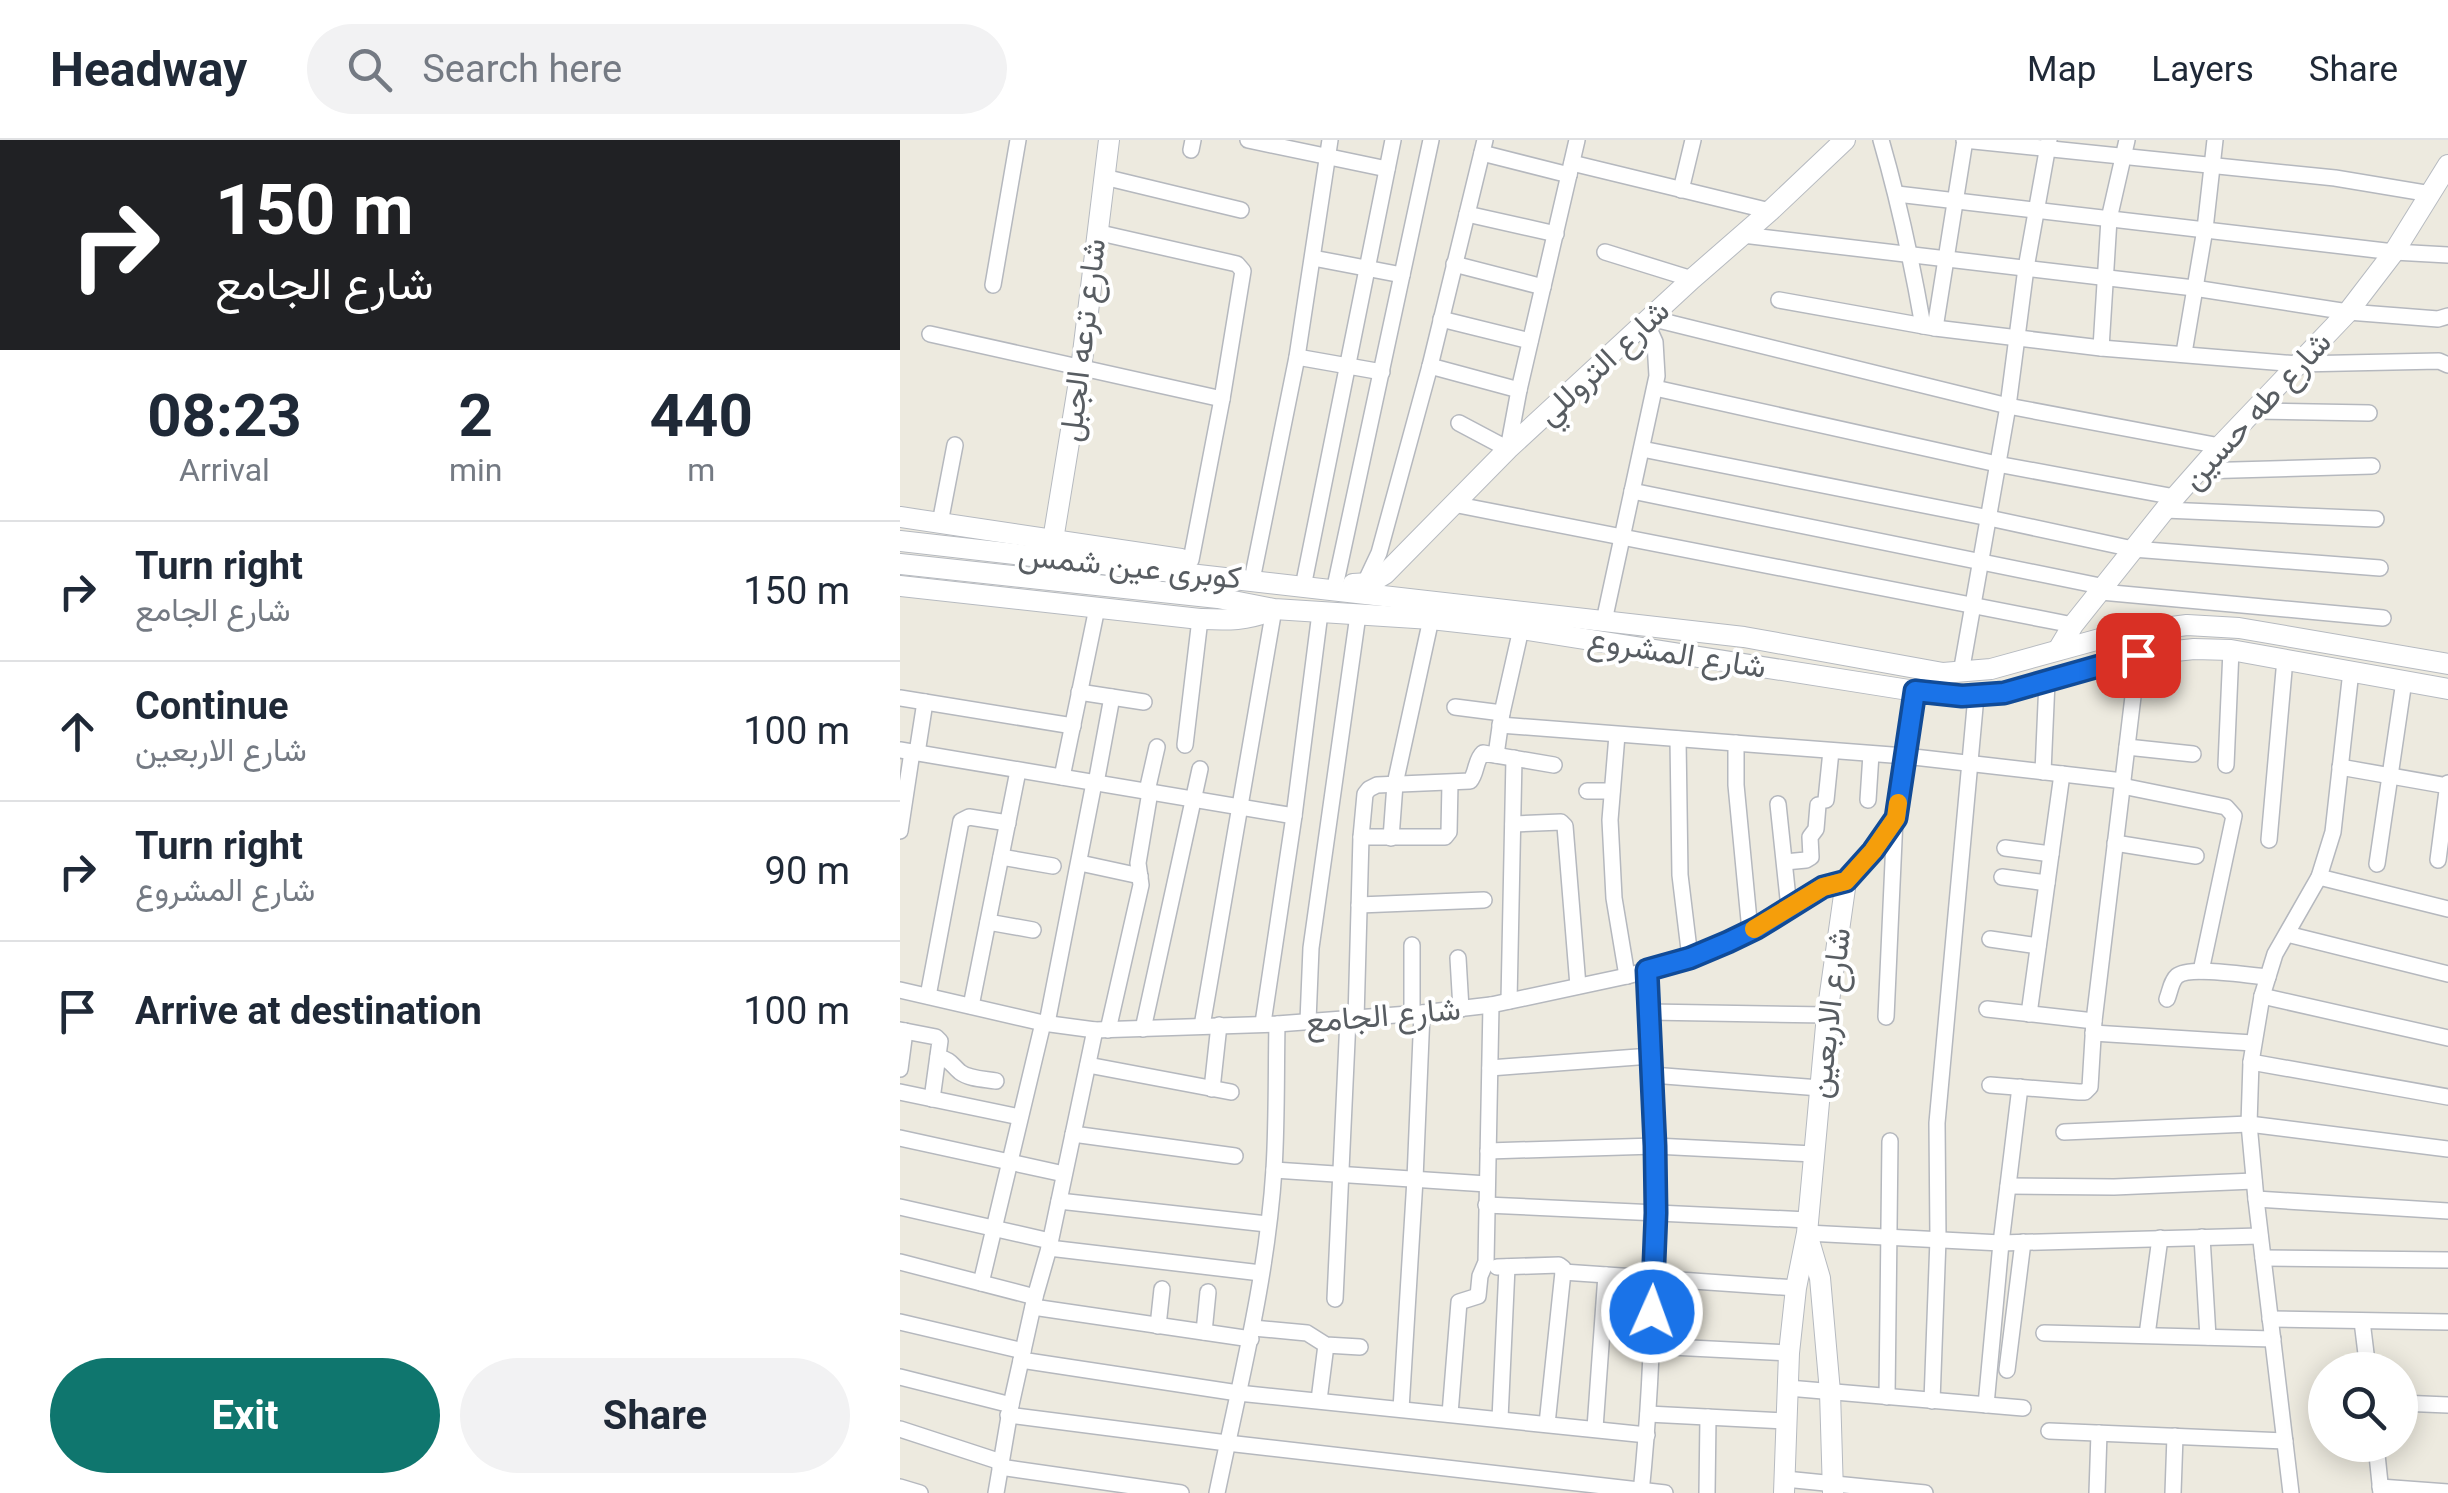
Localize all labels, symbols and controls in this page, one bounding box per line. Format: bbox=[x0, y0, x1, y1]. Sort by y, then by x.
search box bbox=[307, 24, 1007, 114]
text: Headway bbox=[50, 41, 247, 98]
icon: search bbox=[342, 42, 397, 97]
text: Search here bbox=[422, 47, 622, 91]
text: Map bbox=[2027, 49, 2096, 90]
text: Layers bbox=[2151, 49, 2254, 90]
text: Share bbox=[2309, 49, 2398, 90]
text: 150 m bbox=[215, 169, 414, 251]
icon: right bbox=[50, 180, 180, 310]
street label: شارع ترعه الجبل bbox=[1051, 236, 1116, 444]
text: شارع الجامع bbox=[215, 257, 434, 310]
street label: شارع التروللي bbox=[1529, 291, 1682, 438]
street label: شارع طه حسين bbox=[2173, 323, 2341, 499]
text: 08:23 bbox=[147, 380, 302, 451]
text: 2 bbox=[458, 380, 493, 451]
text: 440 bbox=[650, 380, 753, 451]
text: Arrival bbox=[179, 451, 270, 489]
text: min bbox=[449, 451, 502, 489]
text: m bbox=[687, 451, 715, 489]
street label: كوبرى عين شمس bbox=[1016, 535, 1244, 598]
text: Turn right bbox=[135, 544, 303, 588]
icon: right bbox=[50, 564, 105, 619]
text: 150 m bbox=[743, 569, 850, 613]
text: شارع الجامع bbox=[135, 591, 290, 629]
pin bbox=[2096, 613, 2181, 698]
street label: شارع المشروع bbox=[1585, 620, 1769, 689]
icon: arrive bbox=[2111, 628, 2166, 683]
text: Continue bbox=[135, 684, 289, 728]
icon: ahead bbox=[50, 704, 105, 759]
text: 100 m bbox=[743, 709, 850, 753]
text: شارع الاربعين bbox=[135, 731, 307, 769]
text: Turn right bbox=[135, 824, 303, 868]
icon: right bbox=[50, 844, 105, 899]
text: 90 m bbox=[765, 849, 850, 893]
text: شارع المشروع bbox=[135, 871, 315, 909]
street label: شارع الاربعين bbox=[1800, 926, 1861, 1101]
icon: arrive bbox=[50, 984, 105, 1039]
text: Arrive at destination bbox=[135, 989, 482, 1033]
text: 100 m bbox=[743, 989, 850, 1033]
street label: شارع الجامع bbox=[1304, 989, 1462, 1044]
position arrow bbox=[1600, 1260, 1704, 1364]
map controls bbox=[2308, 1352, 2418, 1462]
button: search bbox=[2308, 1352, 2418, 1462]
button: Exit bbox=[50, 1358, 440, 1473]
button: Share bbox=[460, 1358, 850, 1473]

